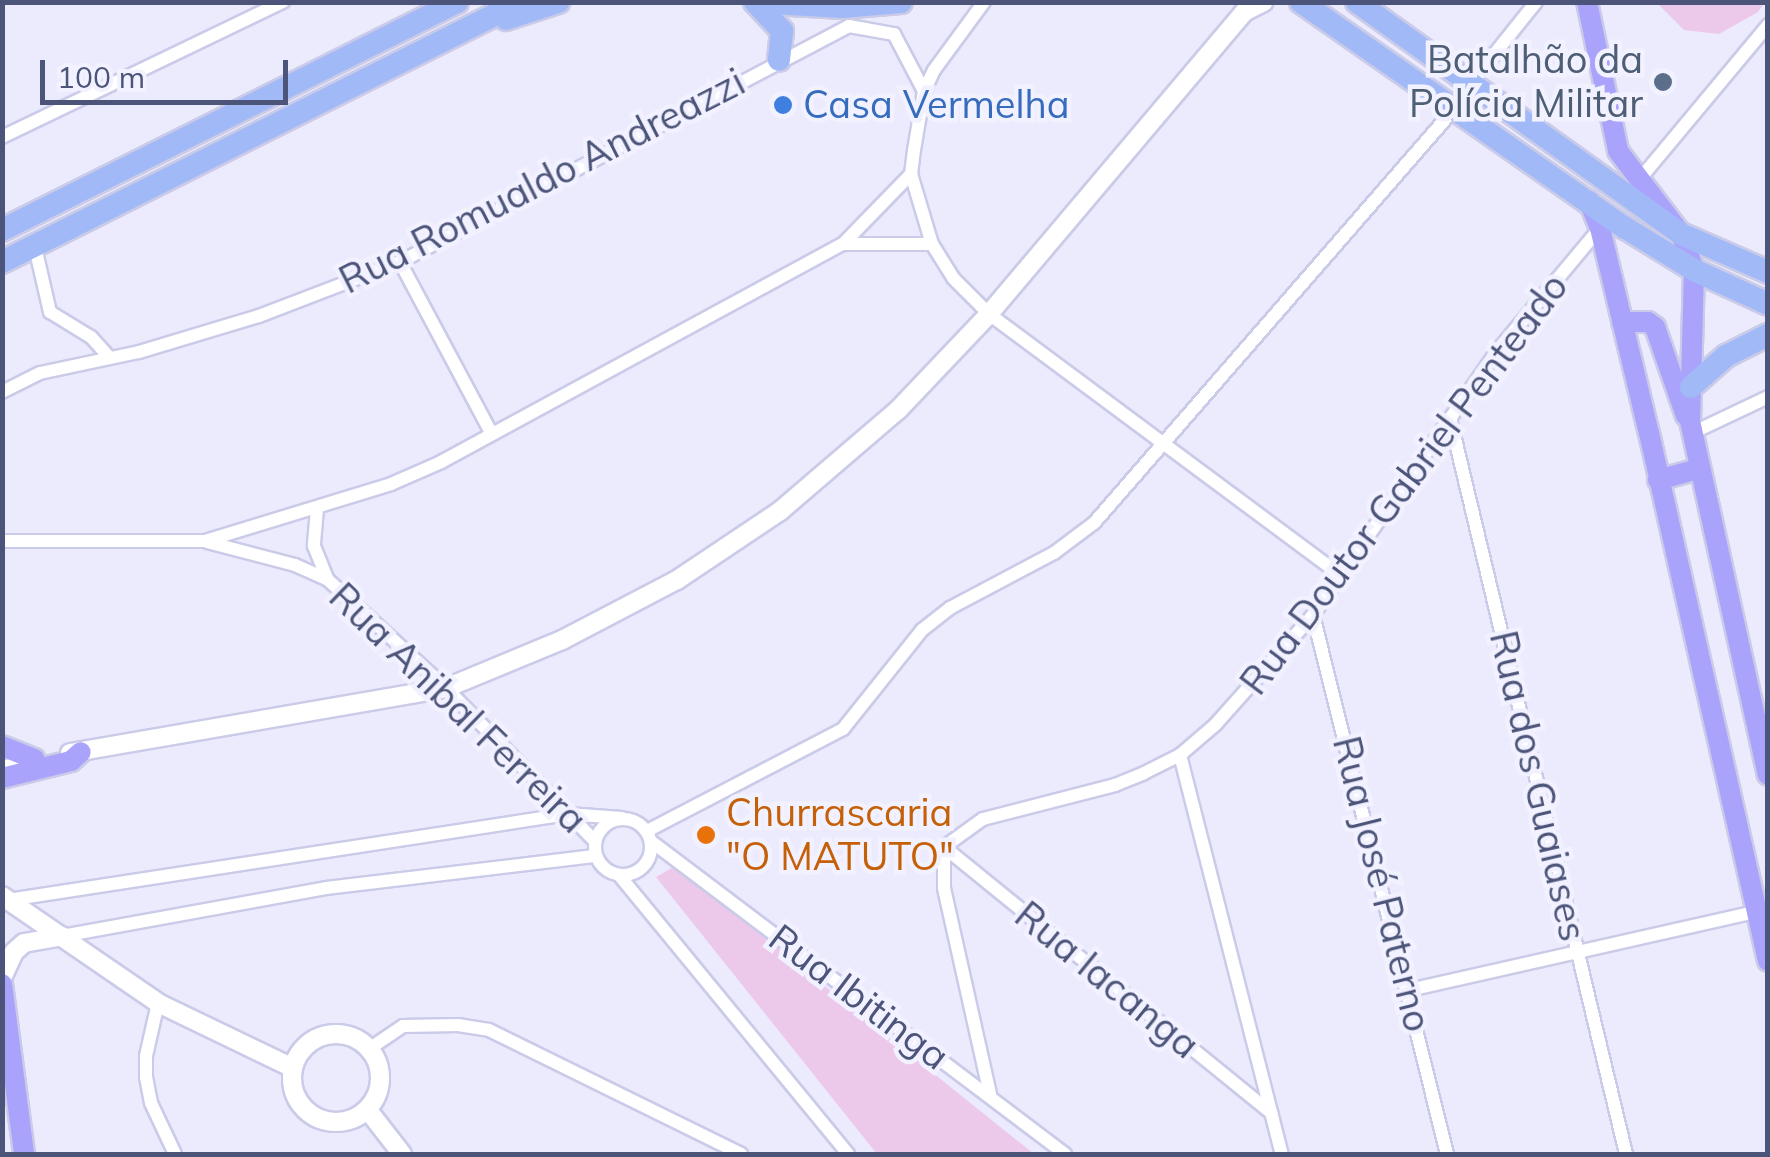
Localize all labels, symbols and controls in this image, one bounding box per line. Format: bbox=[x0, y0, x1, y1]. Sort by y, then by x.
place label: Batalhão da Polícia Militar bbox=[1409, 37, 1643, 126]
scale bar bbox=[45, 40, 292, 102]
text: 100 m bbox=[57, 58, 145, 96]
street label: Rua Romualdo Andreazzi bbox=[332, 59, 752, 303]
marker: Batalhão da Polícia Militar bbox=[1652, 71, 1674, 93]
place label: Casa Vermelha bbox=[803, 82, 1070, 128]
marker: Casa Vermelha bbox=[772, 94, 794, 116]
street label: Rua Doutor Gabriel Penteado bbox=[1231, 265, 1577, 703]
street label: Rua Anibal Ferreira bbox=[320, 574, 596, 842]
street label: Rua dos Guaiases bbox=[1480, 626, 1596, 946]
street label: Rua José Paterno bbox=[1323, 732, 1441, 1036]
place label: Churrascaria "O MATUTO" bbox=[726, 790, 954, 879]
marker: Churrascaria "O MATUTO" bbox=[695, 824, 717, 846]
street label: Rua Iacanga bbox=[1006, 892, 1208, 1068]
street label: Rua Ibitinga bbox=[760, 915, 958, 1079]

